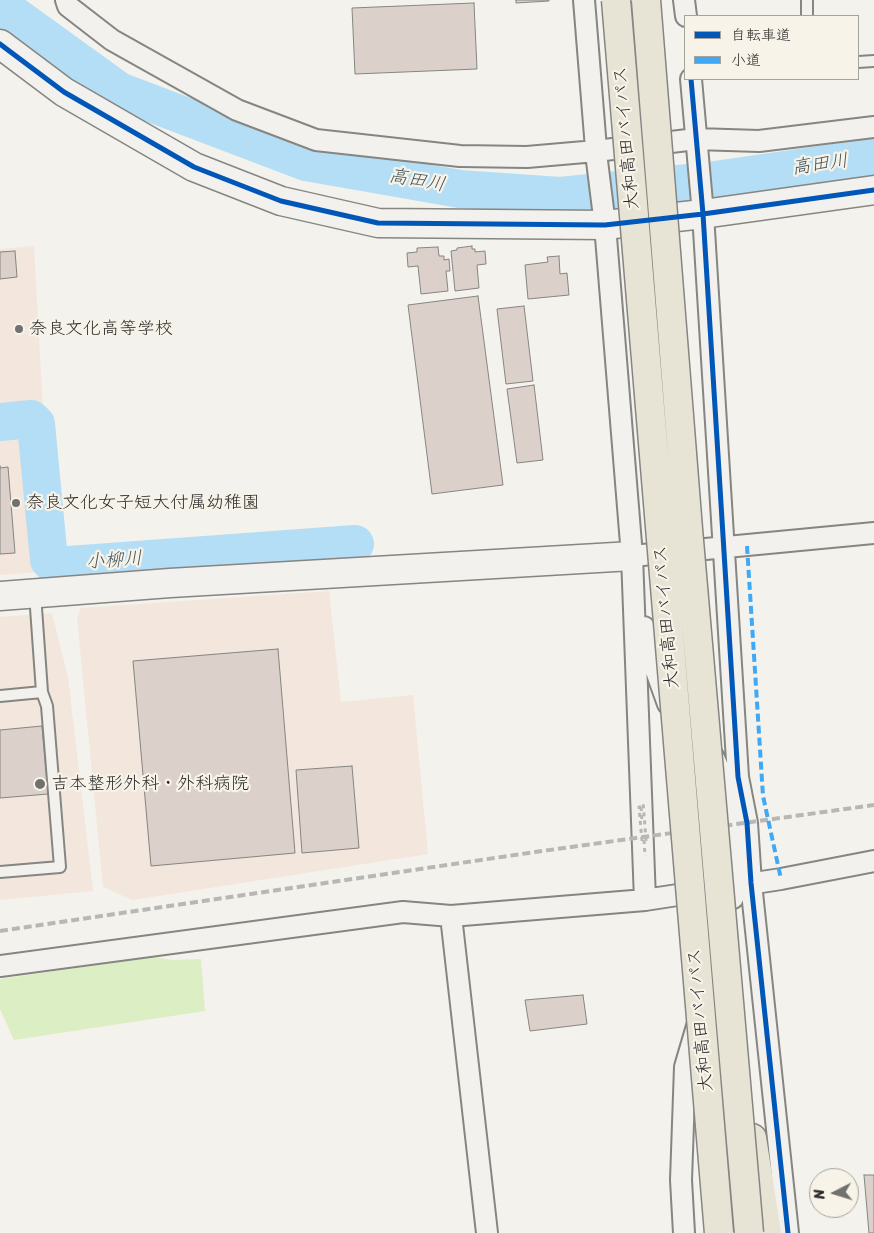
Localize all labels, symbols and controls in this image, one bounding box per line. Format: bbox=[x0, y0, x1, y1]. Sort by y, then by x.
legend bbox=[684, 15, 859, 80]
text: 自転車道 bbox=[731, 22, 791, 48]
text: 小道 bbox=[731, 47, 761, 73]
street label: 大和高田バイパス bbox=[610, 65, 644, 211]
water label: 高田川 bbox=[790, 150, 850, 180]
water label: 高田川 bbox=[387, 165, 447, 197]
place label: 奈良文化高等学校 bbox=[29, 318, 173, 340]
marker: 奈良文化高等学校 bbox=[13, 323, 25, 335]
place label: 奈良文化女子短大付属幼稚園 bbox=[26, 492, 260, 514]
marker: 奈良文化女子短大付属幼稚園 bbox=[10, 497, 22, 509]
street label: 大和高田バイパス bbox=[650, 544, 684, 690]
water label: 小柳川 bbox=[85, 548, 143, 574]
place label: 吉本整形外科・外科病院 bbox=[51, 773, 249, 795]
marker: 吉本整形外科・外科病院 bbox=[33, 777, 47, 791]
street label: 大和高田バイパス bbox=[684, 947, 718, 1093]
north arrow bbox=[809, 1168, 859, 1218]
text: N bbox=[807, 1188, 832, 1200]

